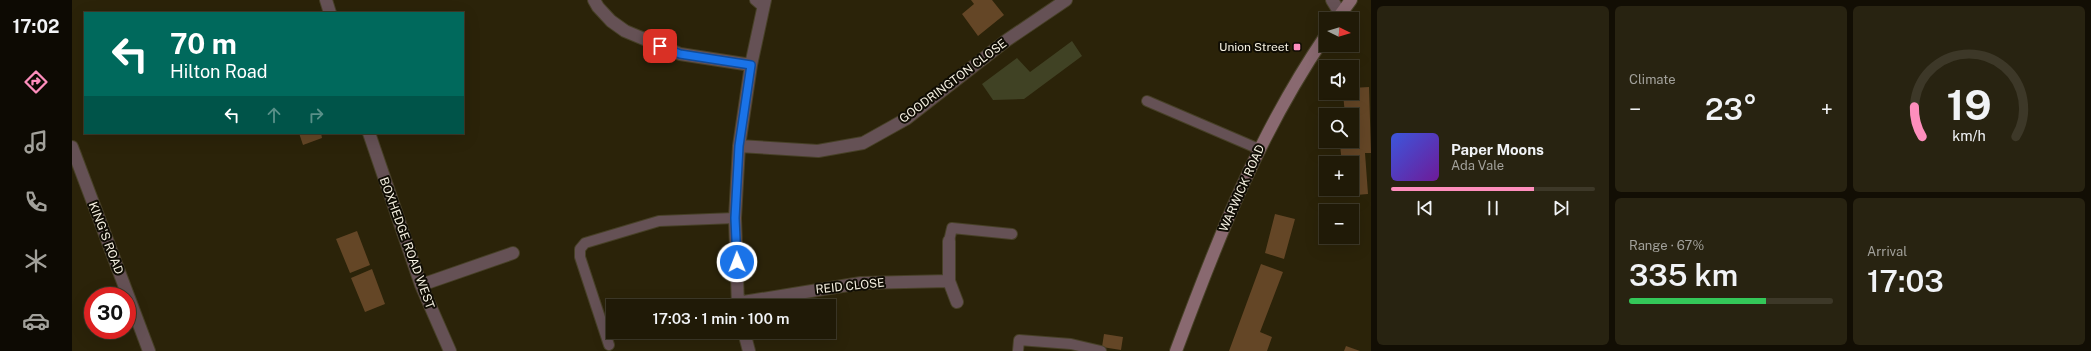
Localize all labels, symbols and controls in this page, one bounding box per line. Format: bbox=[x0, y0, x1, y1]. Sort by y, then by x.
north arrow bbox=[1319, 12, 1359, 52]
map controls bbox=[1319, 12, 1359, 244]
text: 17:02 bbox=[13, 16, 59, 37]
text: 70 m bbox=[170, 27, 237, 60]
icon: left bbox=[104, 28, 156, 80]
pin bbox=[643, 29, 677, 63]
icon: arrive bbox=[649, 35, 671, 57]
street label: GOODRINGTON CLOSE bbox=[897, 36, 1009, 126]
place label: Union Street bbox=[1219, 40, 1289, 54]
marker: Union Street bbox=[1292, 42, 1302, 52]
button: sound bbox=[1319, 60, 1359, 100]
text: Hilton Road bbox=[170, 61, 267, 82]
icon: directions bbox=[22, 68, 50, 96]
text: Climate bbox=[1629, 72, 1676, 87]
text: 19 bbox=[1946, 80, 1992, 129]
text: 23° bbox=[1705, 91, 1757, 127]
text: − bbox=[1629, 96, 1641, 122]
text: + bbox=[1821, 96, 1833, 122]
icon: left bbox=[221, 104, 243, 126]
icon: ahead bbox=[263, 104, 285, 126]
icon: right bbox=[305, 104, 327, 126]
button: search bbox=[1319, 108, 1359, 148]
text: km/h bbox=[1952, 126, 1986, 143]
icon: music bbox=[22, 128, 50, 156]
text: Paper Moons bbox=[1451, 141, 1544, 158]
street label: WARWICK ROAD bbox=[1217, 142, 1267, 234]
button: + bbox=[1319, 156, 1359, 196]
text: Ada Vale bbox=[1451, 158, 1504, 173]
street label: BOXHEDGE ROAD WEST bbox=[377, 175, 437, 311]
icon: phone bbox=[22, 188, 50, 216]
icon: previous bbox=[1414, 197, 1436, 219]
icon: pause bbox=[1482, 197, 1504, 219]
icon: next bbox=[1550, 197, 1572, 219]
street label: KING'S ROAD bbox=[86, 200, 126, 276]
button: − bbox=[1319, 204, 1359, 244]
text: Range · 67% bbox=[1629, 238, 1704, 253]
position arrow bbox=[716, 241, 758, 283]
text: Arrival bbox=[1867, 244, 1907, 259]
icon: climate bbox=[22, 247, 50, 275]
text: 335 km bbox=[1629, 257, 1738, 293]
text: 17:03 bbox=[1867, 263, 1944, 299]
street label: REID CLOSE bbox=[815, 275, 885, 297]
speed limit sign: 30 bbox=[84, 287, 136, 339]
icon: car bbox=[22, 307, 50, 335]
text: 17:03 · 1 min · 100 m bbox=[652, 310, 790, 327]

